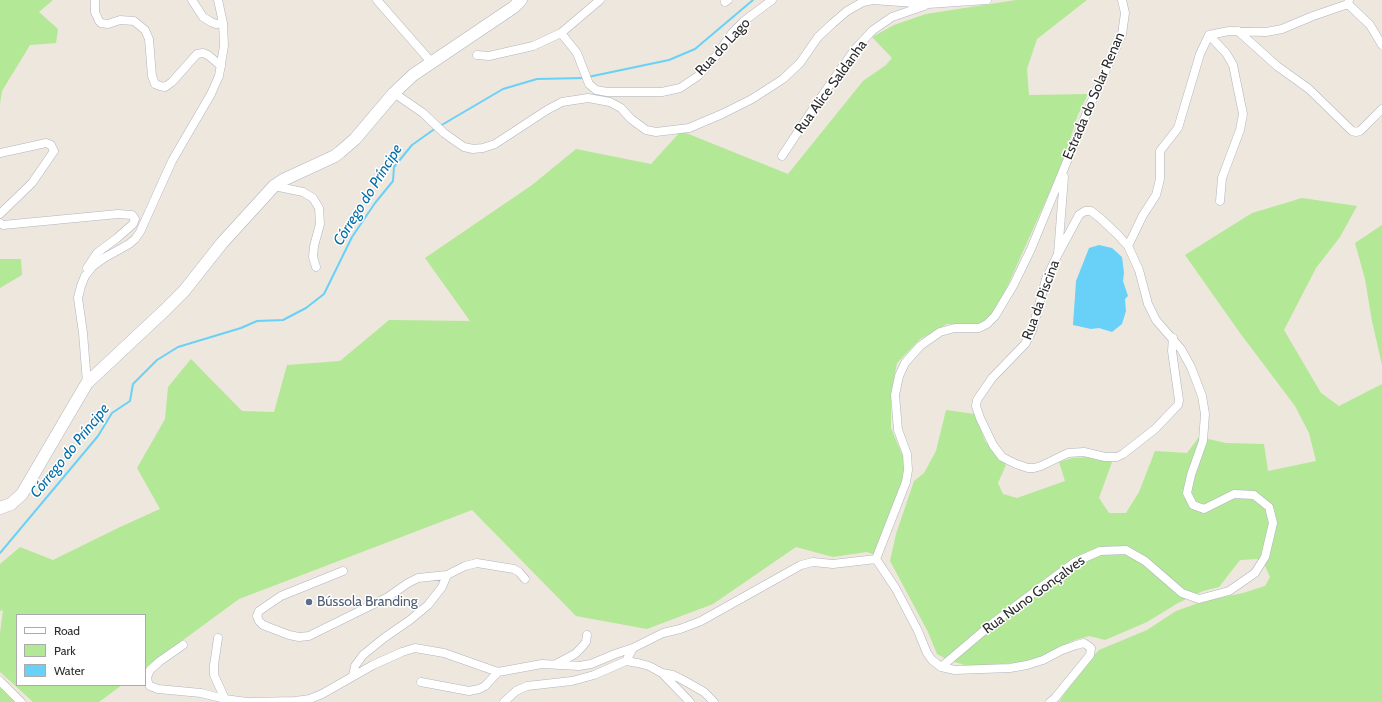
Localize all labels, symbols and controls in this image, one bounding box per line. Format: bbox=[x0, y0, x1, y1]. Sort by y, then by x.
street label: Rua do Lago bbox=[692, 15, 754, 79]
street label: Estrada do Solar Renan bbox=[1060, 30, 1128, 162]
street label: Rua Alice Saldanha bbox=[791, 37, 871, 137]
water label: Córrego do Príncipe bbox=[330, 141, 406, 249]
street label: Rua da Piscina bbox=[1019, 258, 1063, 342]
water label: Córrego do Príncipe bbox=[27, 400, 113, 502]
street label: Rua Nuno Gonçalves bbox=[980, 552, 1088, 638]
place label: Bússola Branding bbox=[317, 594, 418, 610]
marker: Bússola Branding bbox=[304, 597, 314, 607]
legend bbox=[16, 614, 146, 686]
text: Road bbox=[54, 623, 80, 638]
text: Park bbox=[54, 643, 76, 658]
text: Water bbox=[54, 663, 84, 678]

